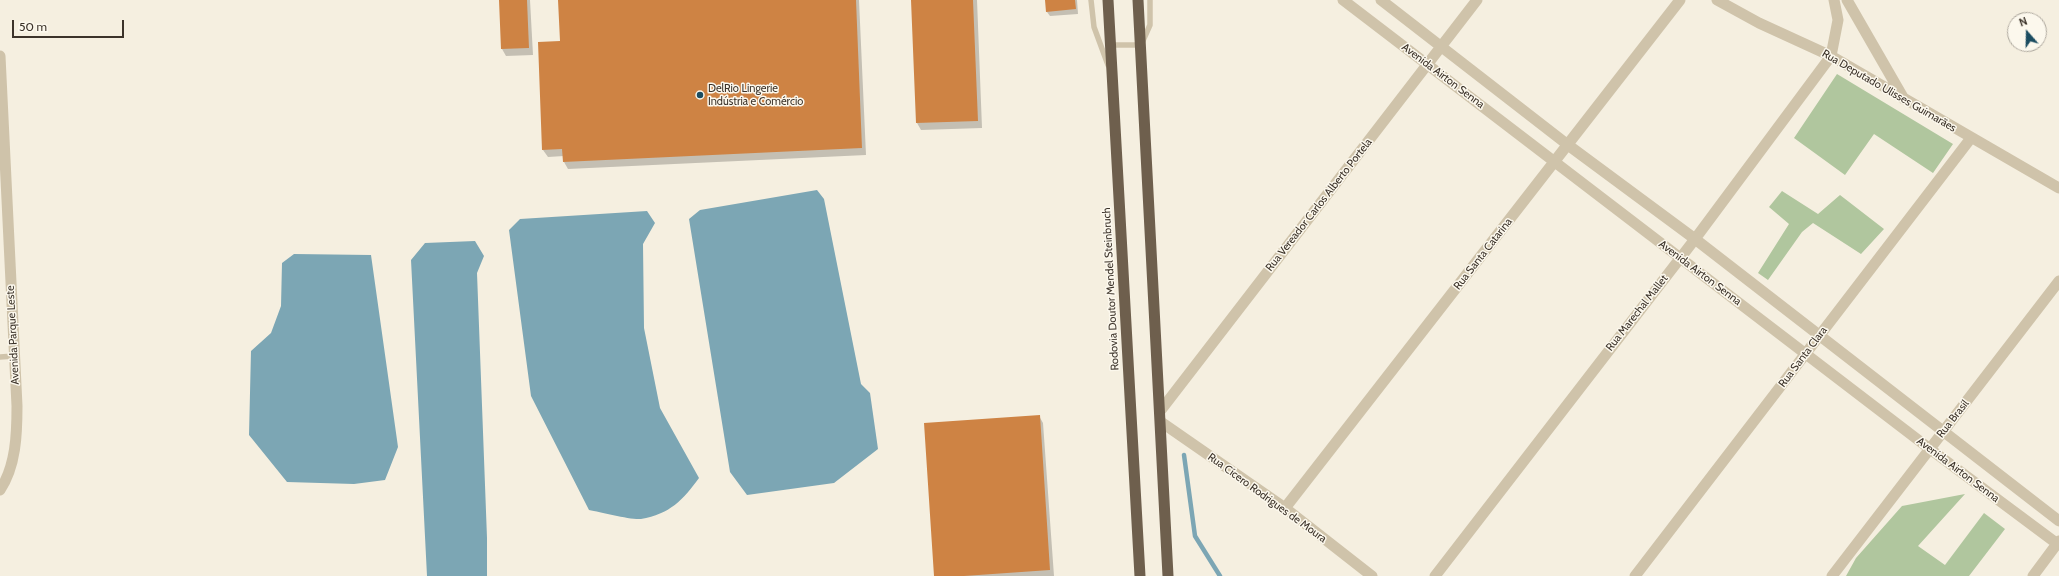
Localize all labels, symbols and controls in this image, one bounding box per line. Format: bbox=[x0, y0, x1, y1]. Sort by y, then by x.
scale bar bbox=[14, 12, 126, 38]
north arrow bbox=[2007, 12, 2047, 52]
text: N bbox=[2017, 14, 2029, 30]
text: 50 m bbox=[19, 19, 47, 34]
street label: Avenida Airton Senna bbox=[1399, 41, 1487, 111]
street label: Rua Deputado Ulisses Guimarães bbox=[1820, 47, 1958, 135]
place label: DelRio Lingerie Indústria e Comércio bbox=[708, 82, 803, 108]
marker: DelRio Lingerie Indústria e Comércio bbox=[695, 90, 705, 100]
street label: Rua Vereador Carlos Alberto Portela bbox=[1263, 136, 1375, 274]
street label: Rodovia Doutor Mendel Steinbruch bbox=[1100, 207, 1122, 371]
street label: Rua Santa Catarina bbox=[1451, 215, 1515, 293]
street label: Avenida Airton Senna bbox=[1656, 238, 1744, 308]
street label: Rua Marechal Mallet bbox=[1603, 272, 1671, 354]
street label: Avenida Parque Leste bbox=[4, 285, 22, 385]
street label: Rua Santa Clara bbox=[1776, 324, 1830, 390]
street label: Rua Brasil bbox=[1934, 397, 1972, 441]
street label: Avenida Airton Senna bbox=[1914, 435, 2002, 505]
street label: Rua Cícero Rodrigues de Moura bbox=[1205, 450, 1329, 546]

